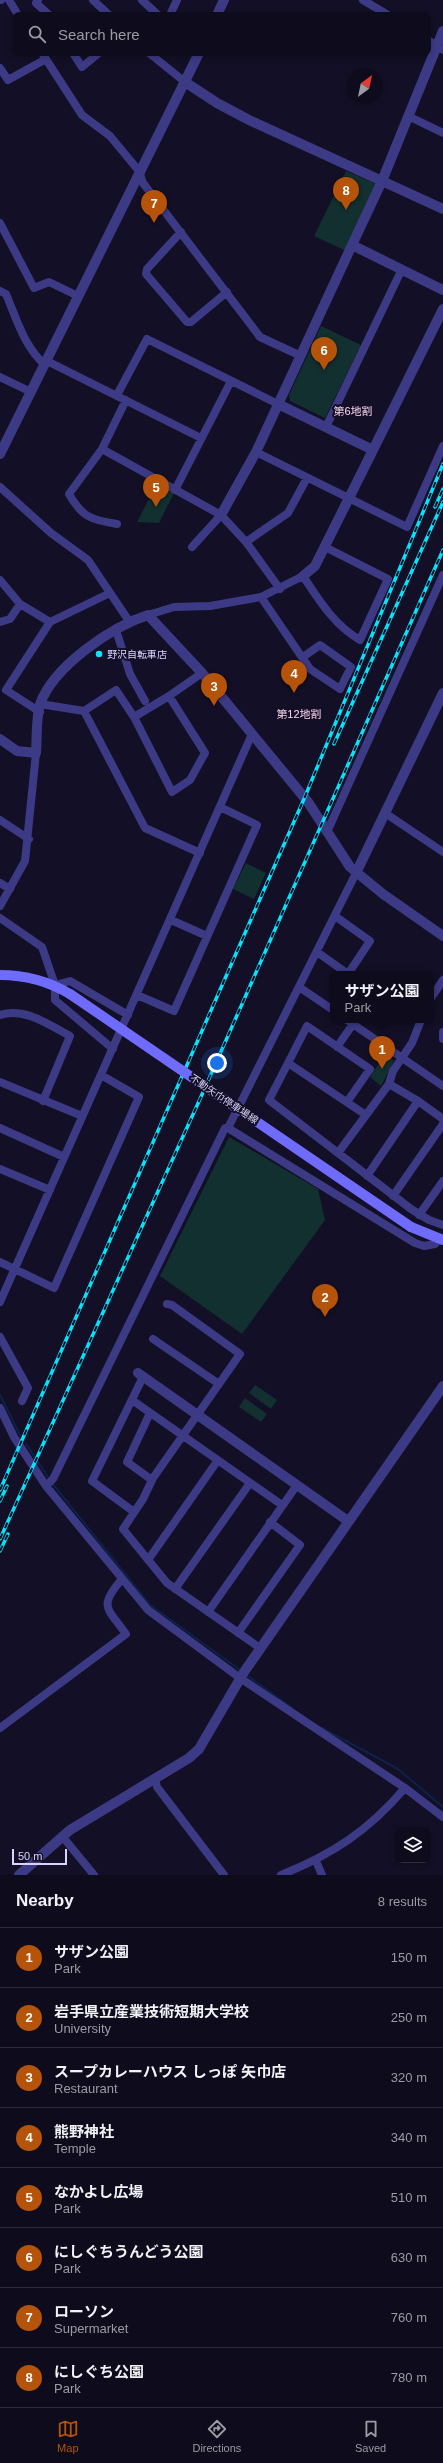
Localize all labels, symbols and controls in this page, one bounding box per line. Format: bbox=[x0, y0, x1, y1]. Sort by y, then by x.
search box bbox=[12, 12, 431, 56]
icon: search bbox=[26, 23, 48, 45]
text: Search here bbox=[58, 26, 140, 43]
north arrow bbox=[347, 68, 383, 104]
pin: 8 bbox=[333, 177, 359, 210]
pin: 7 bbox=[141, 190, 167, 223]
pin: 6 bbox=[311, 337, 337, 370]
district label: 第6地割 bbox=[333, 405, 373, 417]
pin: 5 bbox=[143, 474, 169, 507]
marker: 野沢自転車店 bbox=[94, 649, 104, 659]
place label: 野沢自転車店 bbox=[107, 649, 167, 660]
pin: 4 bbox=[281, 660, 307, 693]
pin: 3 bbox=[201, 673, 227, 706]
district label: 第12地割 bbox=[276, 708, 322, 720]
popup bbox=[330, 971, 434, 1023]
text: サザン公園 bbox=[344, 982, 420, 999]
text: Park bbox=[344, 1000, 371, 1015]
pin: 1 bbox=[369, 1036, 395, 1069]
your location bbox=[207, 1053, 227, 1073]
street label: 不動矢巾停車場線 bbox=[188, 1072, 260, 1126]
pin: 2 bbox=[312, 1284, 338, 1317]
map controls bbox=[395, 1827, 431, 1863]
button: layers bbox=[395, 1827, 431, 1863]
scale bar bbox=[12, 1847, 67, 1866]
text: 50 m bbox=[18, 1850, 42, 1862]
text: Nearby bbox=[16, 1891, 74, 1910]
text: 8 results bbox=[378, 1894, 427, 1909]
text: サザン公園 bbox=[54, 1943, 129, 1960]
text: 1 bbox=[25, 1950, 33, 1965]
text: 150 m bbox=[391, 1950, 427, 1965]
text: Park bbox=[54, 1961, 81, 1976]
text: 岩手県立産業技術短期大学校 bbox=[54, 2003, 249, 2020]
text: 2 bbox=[25, 2010, 33, 2025]
text: 250 m bbox=[391, 2010, 427, 2025]
text: University bbox=[54, 2021, 111, 2036]
text: スープカレーハウス しっぽ 矢巾店 bbox=[54, 2063, 286, 2080]
text: 3 bbox=[25, 2070, 33, 2085]
text: 320 m bbox=[391, 2070, 427, 2085]
text: Restaurant bbox=[54, 2081, 118, 2096]
text: 熊野神社 bbox=[54, 2123, 114, 2140]
text: 4 bbox=[25, 2130, 33, 2145]
text: 340 m bbox=[391, 2130, 427, 2145]
text: Temple bbox=[54, 2141, 96, 2156]
text: なかよし広場 bbox=[54, 2183, 143, 2200]
text: 5 bbox=[25, 2190, 33, 2205]
text: 510 m bbox=[391, 2190, 427, 2205]
text: Park bbox=[54, 2201, 81, 2216]
text: にしぐちうんどう公園 bbox=[54, 2243, 204, 2260]
text: 6 bbox=[25, 2250, 33, 2265]
text: 630 m bbox=[391, 2250, 427, 2265]
text: Park bbox=[54, 2261, 81, 2276]
text: ローソン bbox=[54, 2303, 114, 2320]
text: 7 bbox=[25, 2310, 33, 2325]
text: 760 m bbox=[391, 2310, 427, 2325]
text: Supermarket bbox=[54, 2321, 128, 2336]
text: にしぐち公園 bbox=[54, 2363, 144, 2380]
text: 8 bbox=[25, 2370, 33, 2385]
text: 780 m bbox=[391, 2370, 427, 2385]
text: Park bbox=[54, 2381, 81, 2396]
tab: Map bbox=[57, 2418, 79, 2454]
tab: Directions bbox=[192, 2418, 241, 2454]
tab: Saved bbox=[355, 2418, 386, 2454]

